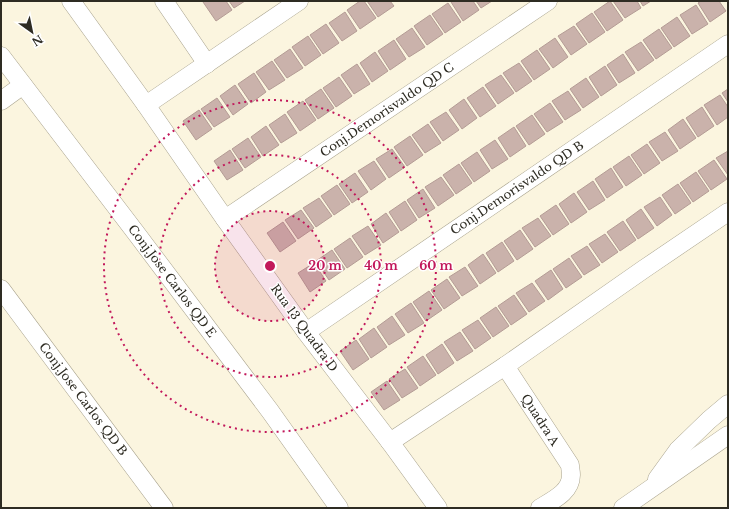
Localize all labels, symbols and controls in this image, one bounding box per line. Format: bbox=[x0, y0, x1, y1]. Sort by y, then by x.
north arrow bbox=[12, 12, 52, 52]
text: N bbox=[29, 32, 46, 49]
street label: Conj.Demorisvaldo QD C bbox=[317, 59, 456, 160]
street label: Conj.Demorisvaldo QD B bbox=[447, 137, 586, 238]
street label: Conj.Jose Carlos QD E bbox=[125, 221, 220, 340]
text: 20 m bbox=[308, 258, 342, 273]
text: 40 m bbox=[364, 258, 398, 273]
text: 60 m bbox=[419, 258, 454, 273]
centre of rings bbox=[263, 259, 277, 273]
street label: Rua 13 Quadra D bbox=[268, 281, 341, 374]
street label: Conj.Jose Carlos QD B bbox=[36, 339, 131, 458]
street label: Quadra A bbox=[518, 391, 563, 449]

